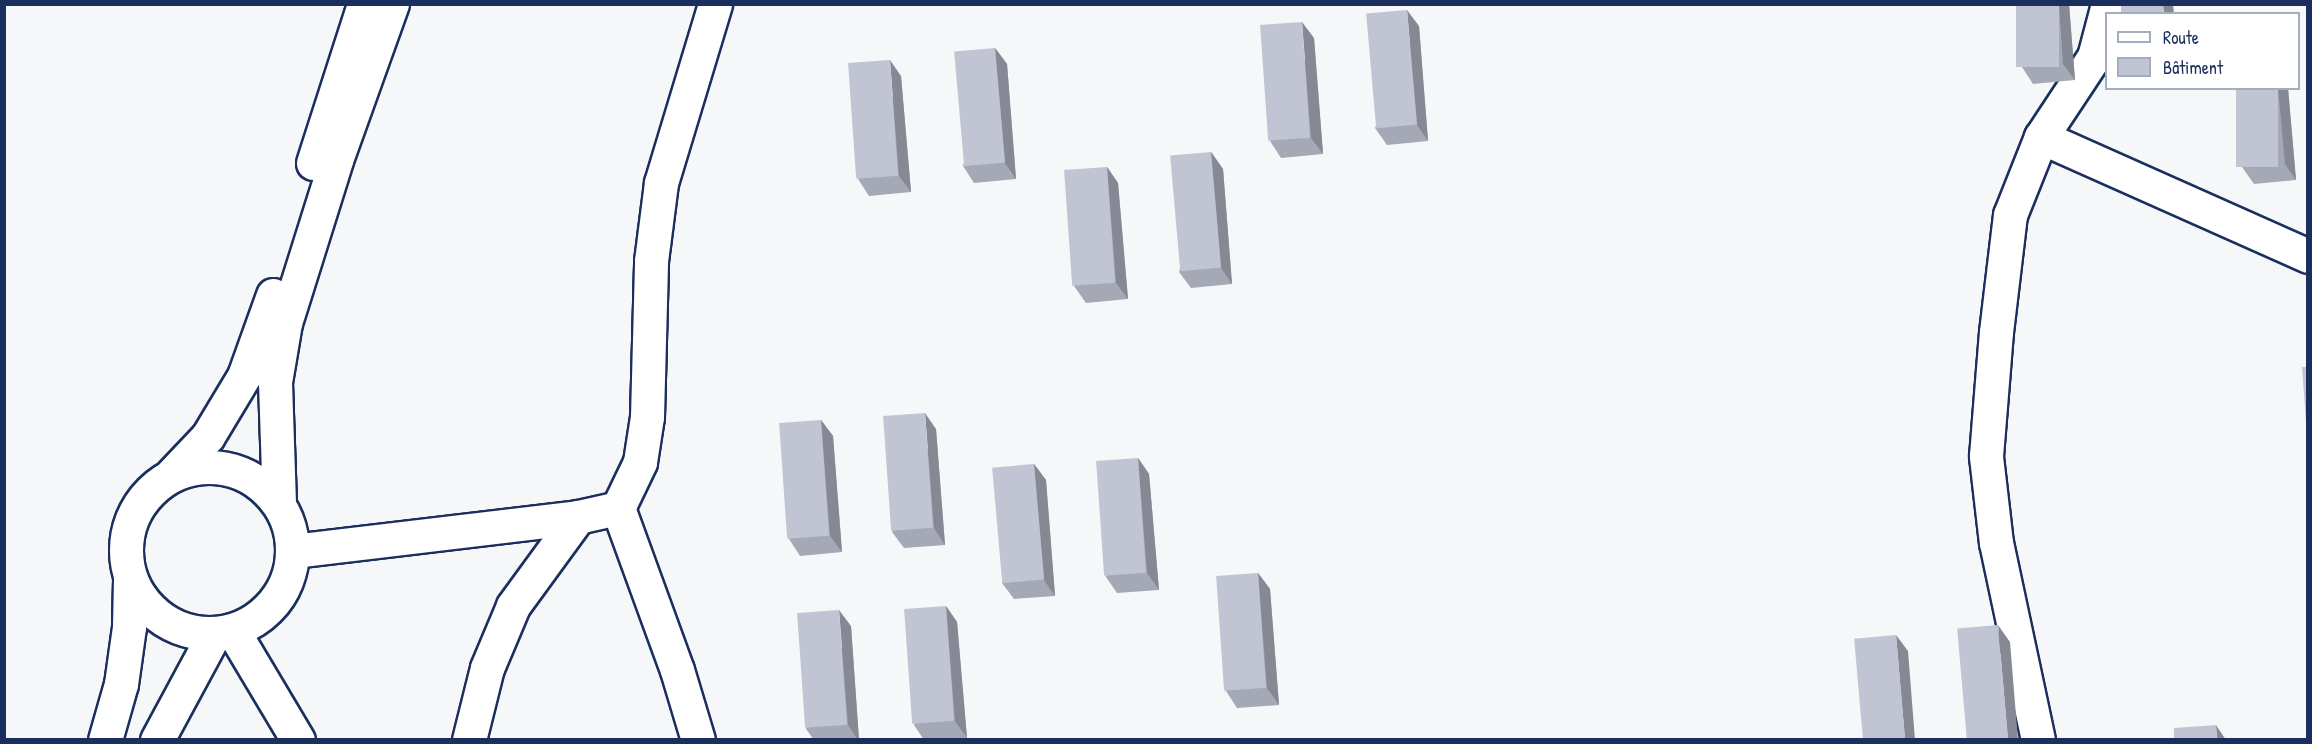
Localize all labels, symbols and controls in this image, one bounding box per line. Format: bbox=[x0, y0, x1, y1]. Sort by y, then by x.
legend bbox=[2105, 12, 2300, 90]
text: Route bbox=[2163, 25, 2199, 50]
text: Bâtiment bbox=[2163, 55, 2223, 80]

